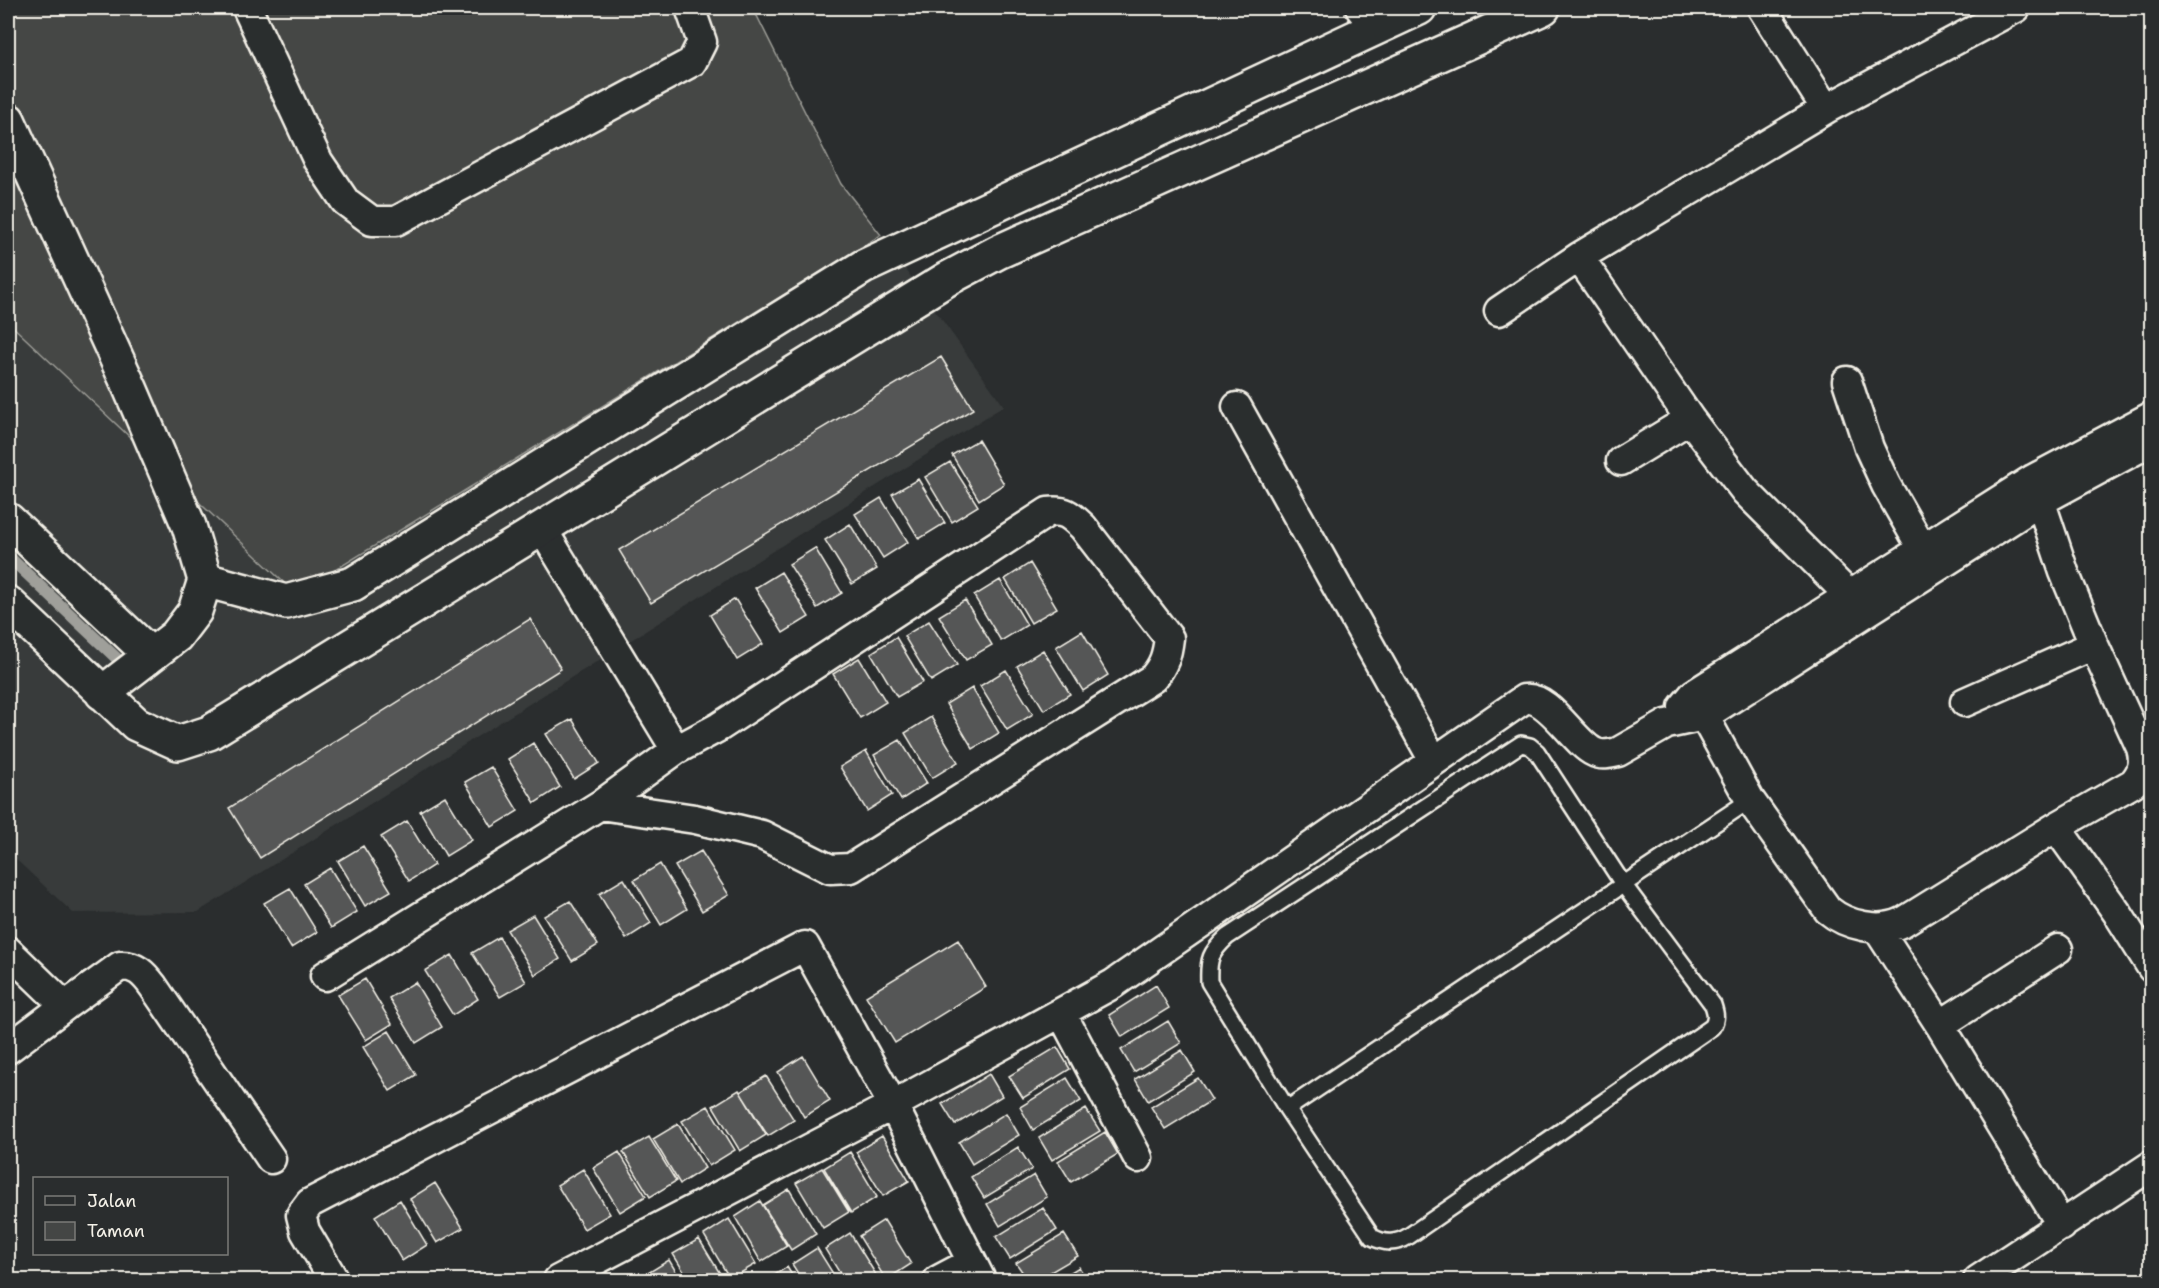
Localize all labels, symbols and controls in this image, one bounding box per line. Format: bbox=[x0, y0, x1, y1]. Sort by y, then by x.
legend bbox=[33, 1177, 228, 1255]
text: Jalan bbox=[87, 1189, 136, 1213]
text: Taman bbox=[87, 1219, 145, 1243]

